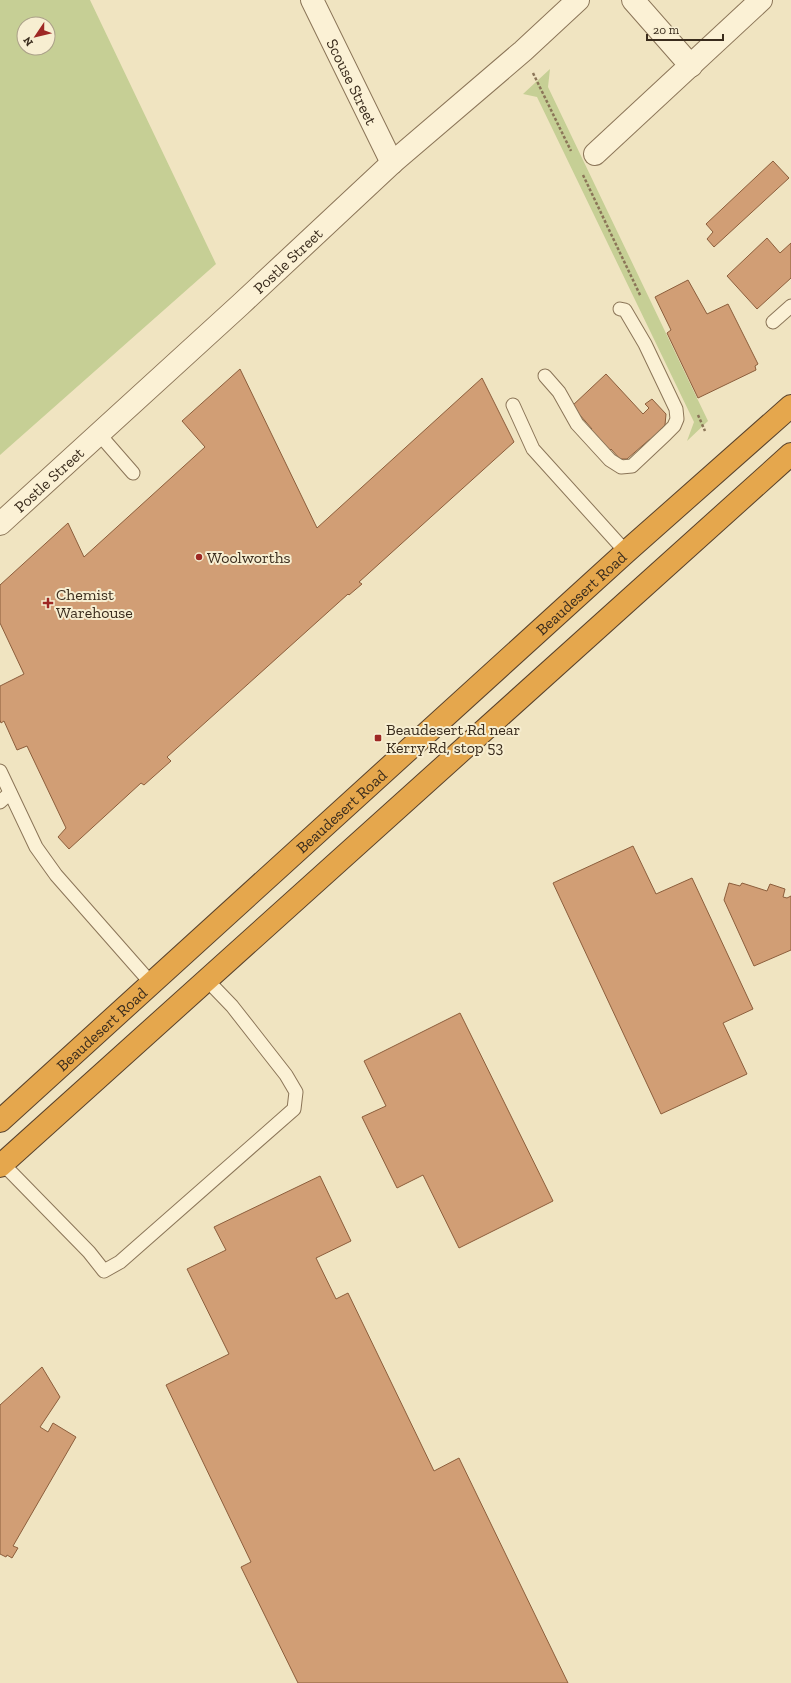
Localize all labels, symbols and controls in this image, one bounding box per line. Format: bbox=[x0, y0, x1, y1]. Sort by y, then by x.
north arrow bbox=[16, 16, 56, 56]
scale bar bbox=[647, 16, 723, 42]
text: 20 m bbox=[653, 23, 680, 37]
text: N bbox=[20, 34, 36, 49]
street label: Scouse Street bbox=[323, 36, 381, 128]
street label: Postle Street bbox=[249, 224, 326, 298]
street label: Postle Street bbox=[10, 443, 88, 516]
street label: Beaudesert Road bbox=[532, 547, 631, 639]
place label: Woolworths bbox=[207, 548, 291, 567]
marker: Woolworths bbox=[194, 552, 204, 562]
place label: Chemist Warehouse bbox=[56, 585, 133, 622]
marker: Chemist Warehouse bbox=[43, 598, 53, 608]
place label: Beaudesert Rd near Kerry Rd, stop 53 bbox=[386, 720, 521, 757]
marker: Beaudesert Rd near Kerry Rd, stop 53 bbox=[373, 733, 383, 743]
street label: Beaudesert Road bbox=[292, 765, 391, 857]
street label: Beaudesert Road bbox=[53, 983, 151, 1075]

